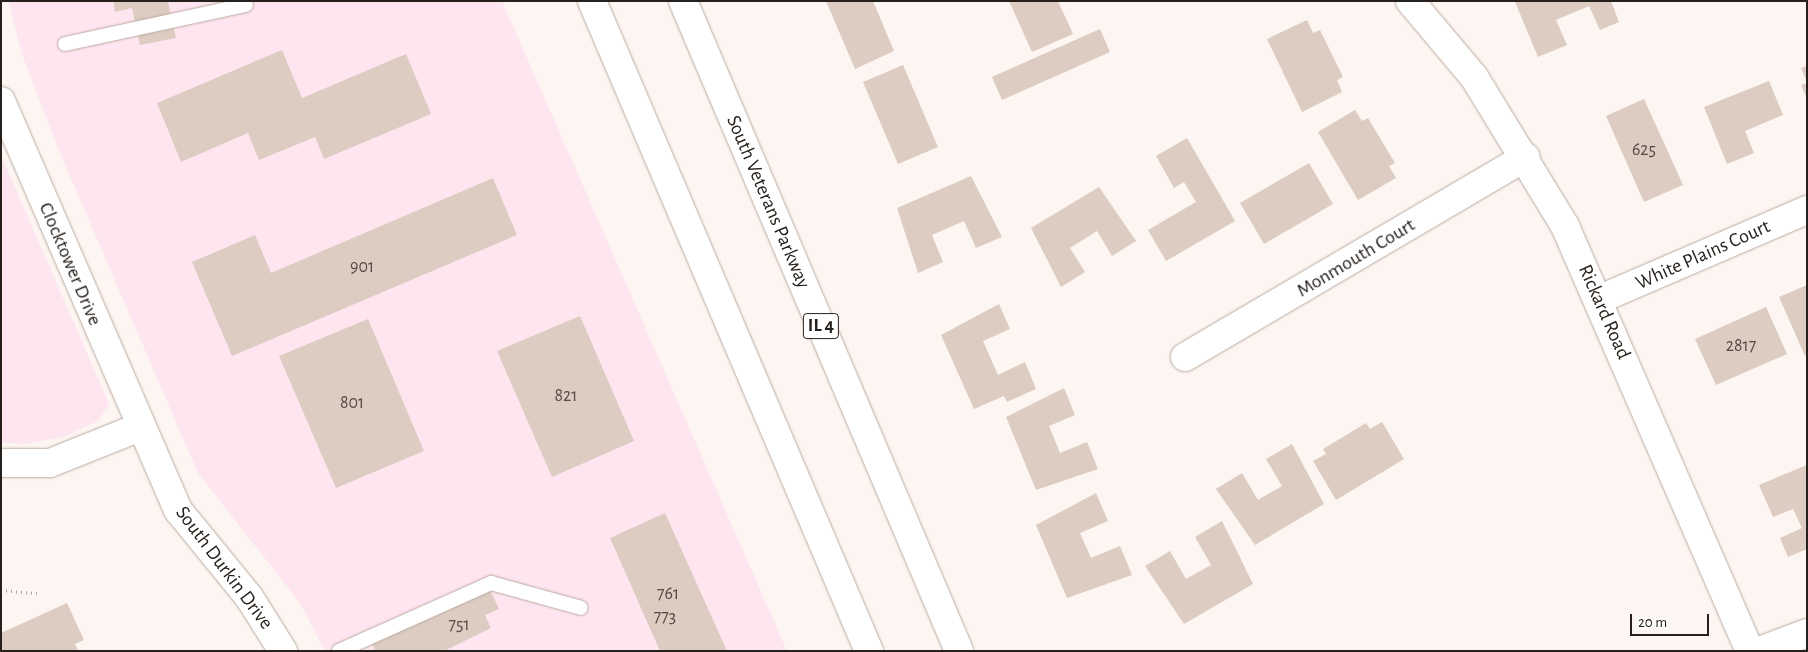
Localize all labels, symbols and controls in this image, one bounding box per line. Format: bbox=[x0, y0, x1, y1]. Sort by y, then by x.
street label: South Veterans Parkway bbox=[721, 112, 815, 292]
house number: 625 bbox=[1632, 139, 1656, 161]
street label: Clocktower Drive bbox=[33, 199, 107, 329]
street label: Monmouth Court bbox=[1292, 213, 1420, 303]
street label: White Plains Court bbox=[1632, 215, 1774, 295]
house number: 901 bbox=[350, 256, 374, 278]
street label: Rickard Road bbox=[1572, 261, 1636, 363]
road number: IL 4 bbox=[802, 310, 840, 342]
house number: 2817 bbox=[1726, 335, 1756, 357]
house number: 821 bbox=[555, 385, 577, 407]
house number: 801 bbox=[340, 392, 364, 414]
street label: South Durkin Drive bbox=[170, 502, 278, 634]
house number: 761 bbox=[657, 583, 679, 605]
scale bar bbox=[1633, 604, 1712, 636]
house number: 773 bbox=[654, 606, 676, 628]
house number: 751 bbox=[448, 614, 470, 636]
text: 20 m bbox=[1638, 615, 1667, 630]

